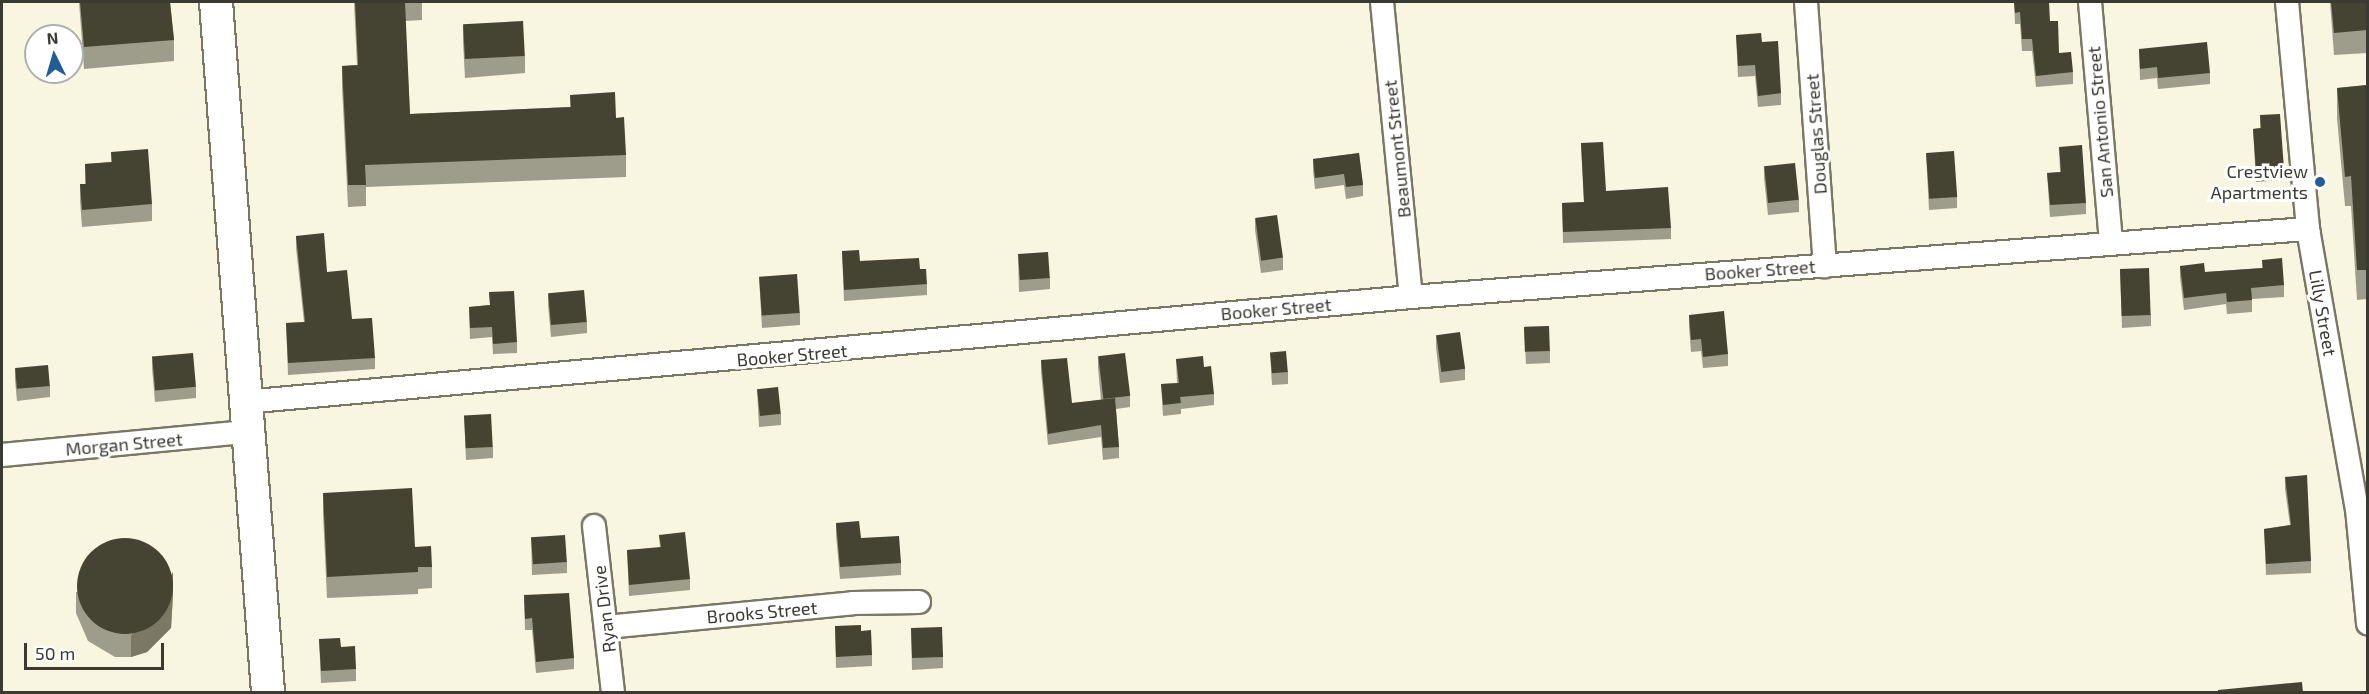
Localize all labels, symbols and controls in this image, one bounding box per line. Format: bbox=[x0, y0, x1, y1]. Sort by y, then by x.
north arrow bbox=[24, 24, 84, 84]
text: N bbox=[46, 28, 59, 48]
street label: San Antonio Street bbox=[2083, 45, 2117, 199]
street label: Douglas Street bbox=[1801, 73, 1831, 195]
street label: Beaumont Street bbox=[1379, 79, 1415, 219]
place label: Crestview Apartments bbox=[2211, 161, 2308, 204]
marker: Crestview Apartments bbox=[2313, 175, 2327, 189]
street label: Booker Street bbox=[1704, 255, 1816, 285]
street label: Lilly Street bbox=[2305, 268, 2341, 358]
street label: Booker Street bbox=[1220, 293, 1332, 325]
street label: Booker Street bbox=[736, 339, 848, 371]
street label: Morgan Street bbox=[65, 428, 183, 460]
street label: Ryan Drive bbox=[588, 564, 620, 654]
street label: Brooks Street bbox=[706, 596, 818, 628]
scale bar bbox=[27, 631, 166, 669]
text: 50 m bbox=[35, 642, 75, 664]

